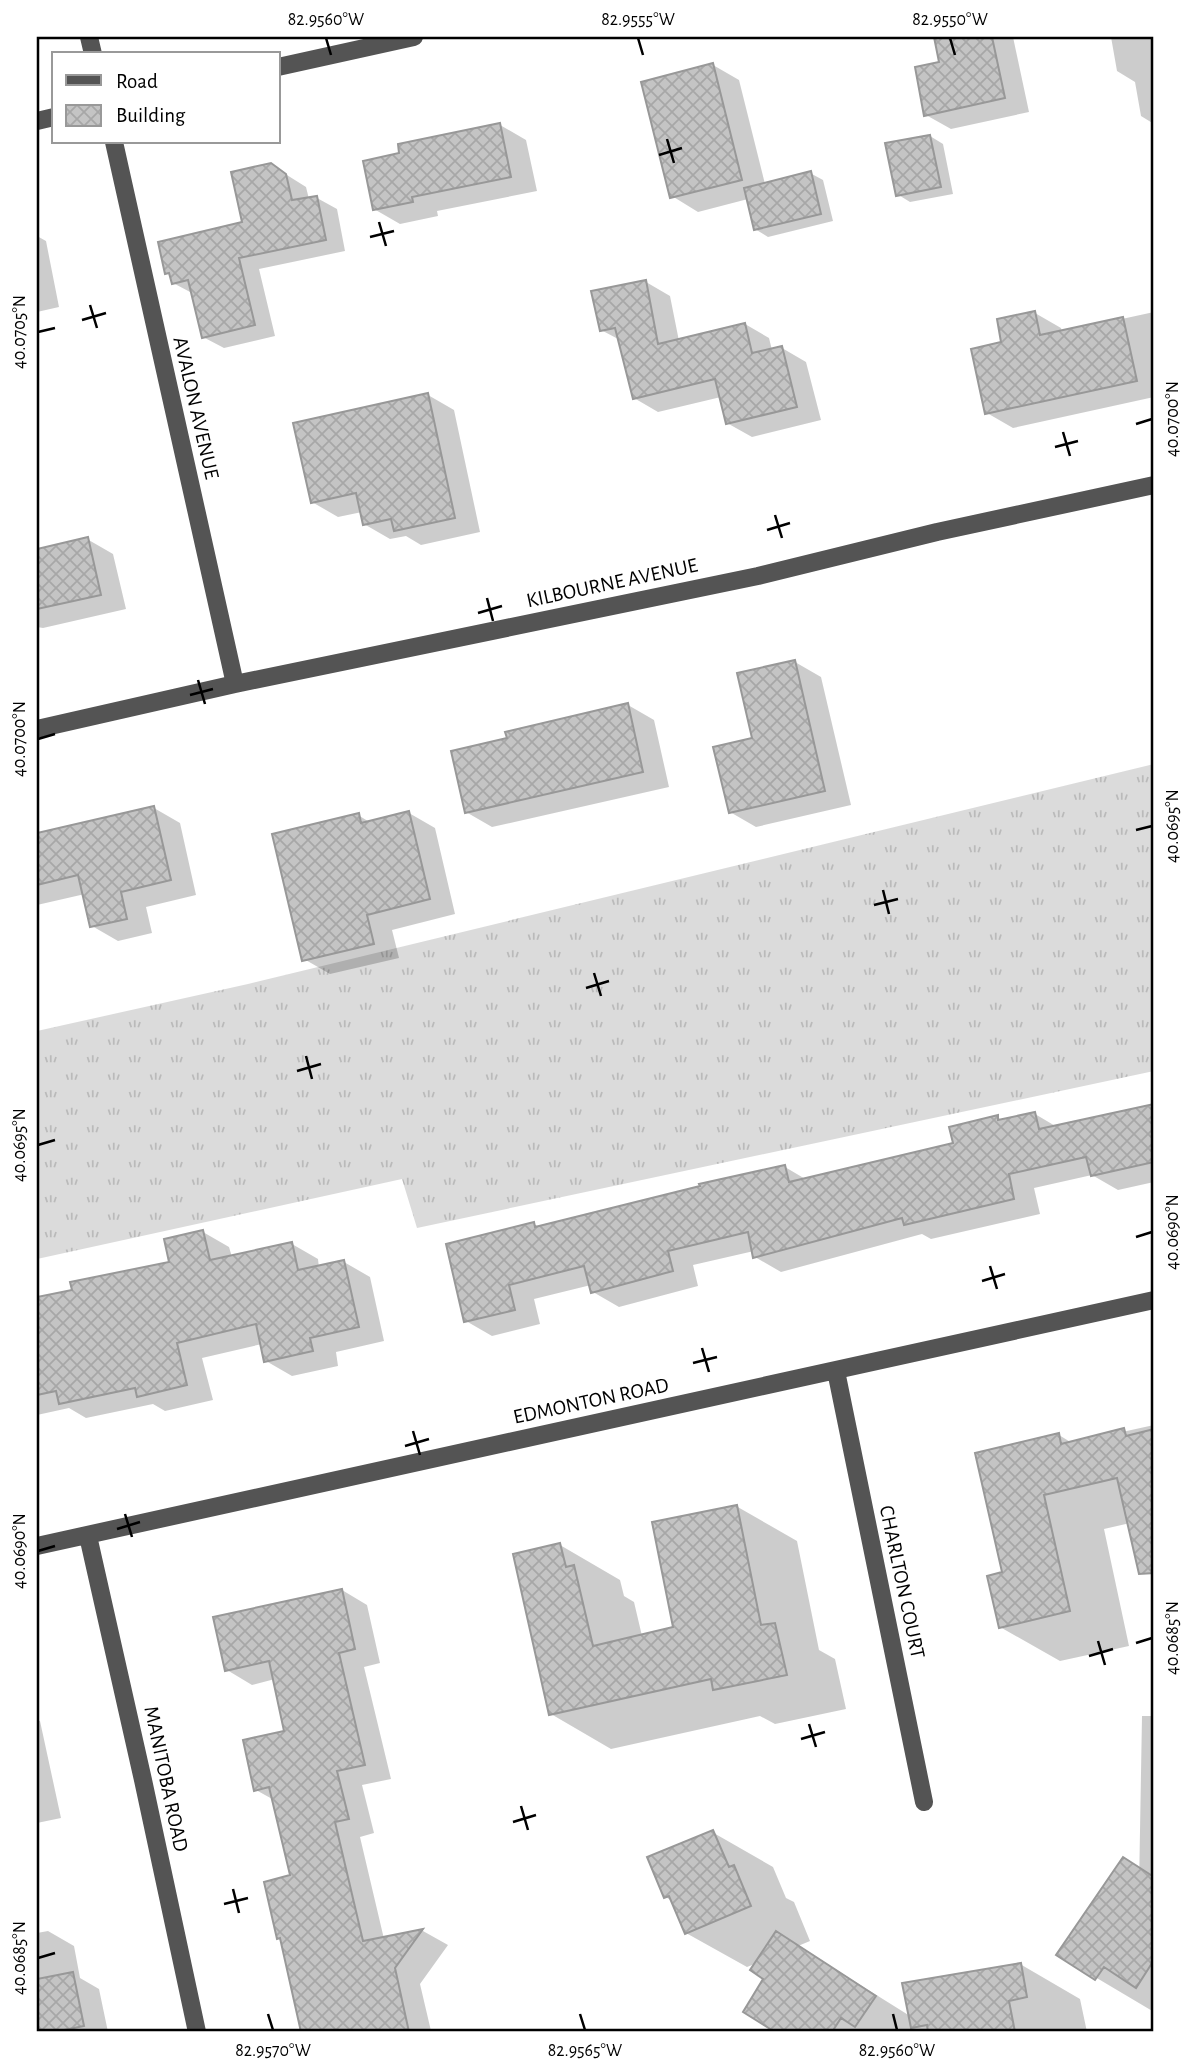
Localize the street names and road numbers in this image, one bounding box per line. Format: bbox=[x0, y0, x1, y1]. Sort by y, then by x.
street label: AVALON AVENUE bbox=[169, 335, 223, 481]
street label: KILBOURNE AVENUE bbox=[524, 555, 700, 611]
street label: EDMONTON ROAD bbox=[511, 1374, 671, 1428]
street label: CHARLTON COURT bbox=[876, 1504, 928, 1660]
street label: MANITOBA ROAD bbox=[140, 1704, 192, 1854]

